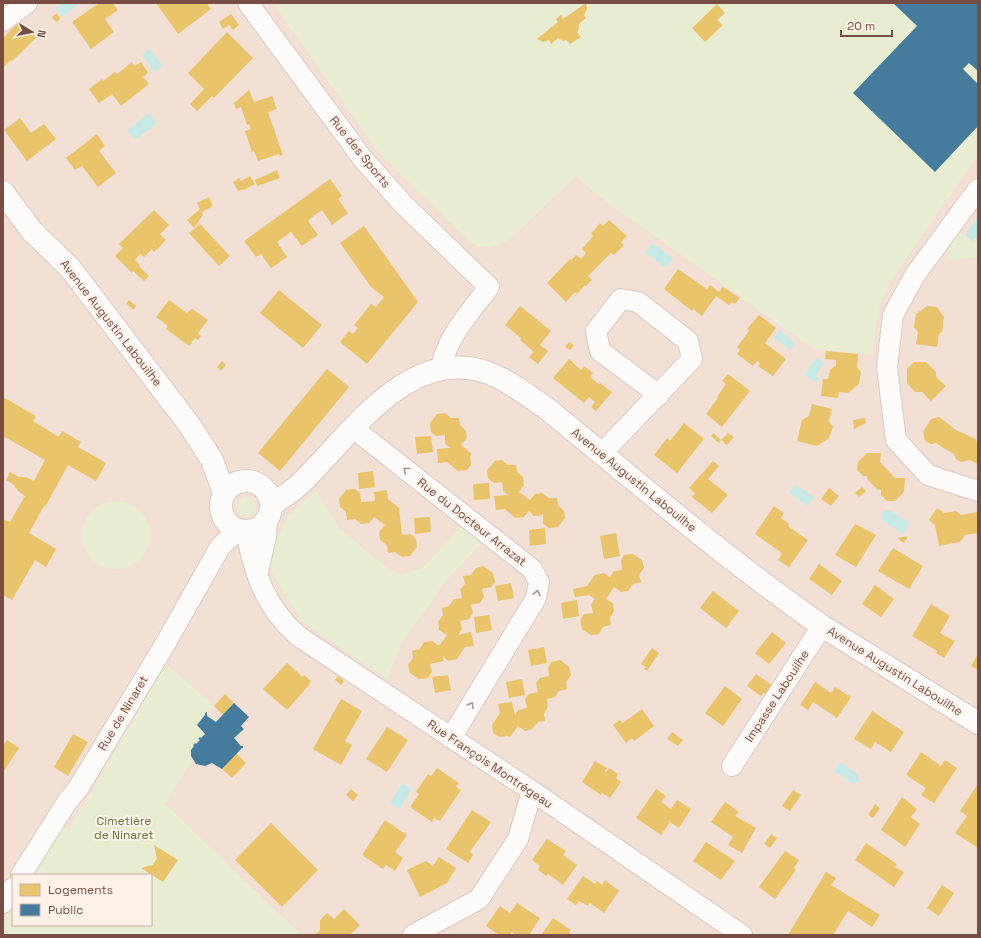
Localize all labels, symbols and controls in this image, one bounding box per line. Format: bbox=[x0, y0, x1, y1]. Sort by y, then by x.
north arrow bbox=[12, 12, 52, 52]
scale bar bbox=[841, 12, 892, 38]
text: 20 m bbox=[847, 18, 875, 34]
text: N bbox=[34, 29, 49, 39]
street label: Rue des Sports bbox=[326, 113, 394, 191]
street label: Avenue Augustin Labouilhe bbox=[56, 256, 166, 390]
street label: Avenue Augustin Labouilhe bbox=[568, 424, 700, 536]
one-way arrow bbox=[404, 468, 411, 475]
street label: Rue du Docteur Arrazat bbox=[414, 474, 530, 570]
one-way arrow bbox=[532, 590, 540, 596]
street label: Avenue Augustin Labouilhe bbox=[824, 623, 966, 719]
street label: Impasse Labouilhe bbox=[741, 647, 813, 745]
street label: Rue de Ninaret bbox=[94, 672, 152, 754]
one-way arrow bbox=[467, 702, 474, 709]
street label: Rue François Montrégeau bbox=[424, 716, 556, 812]
park label: Cimetière de Ninaret bbox=[94, 813, 154, 843]
legend bbox=[12, 874, 152, 926]
text: Logements bbox=[48, 882, 113, 898]
text: Public bbox=[48, 902, 83, 918]

